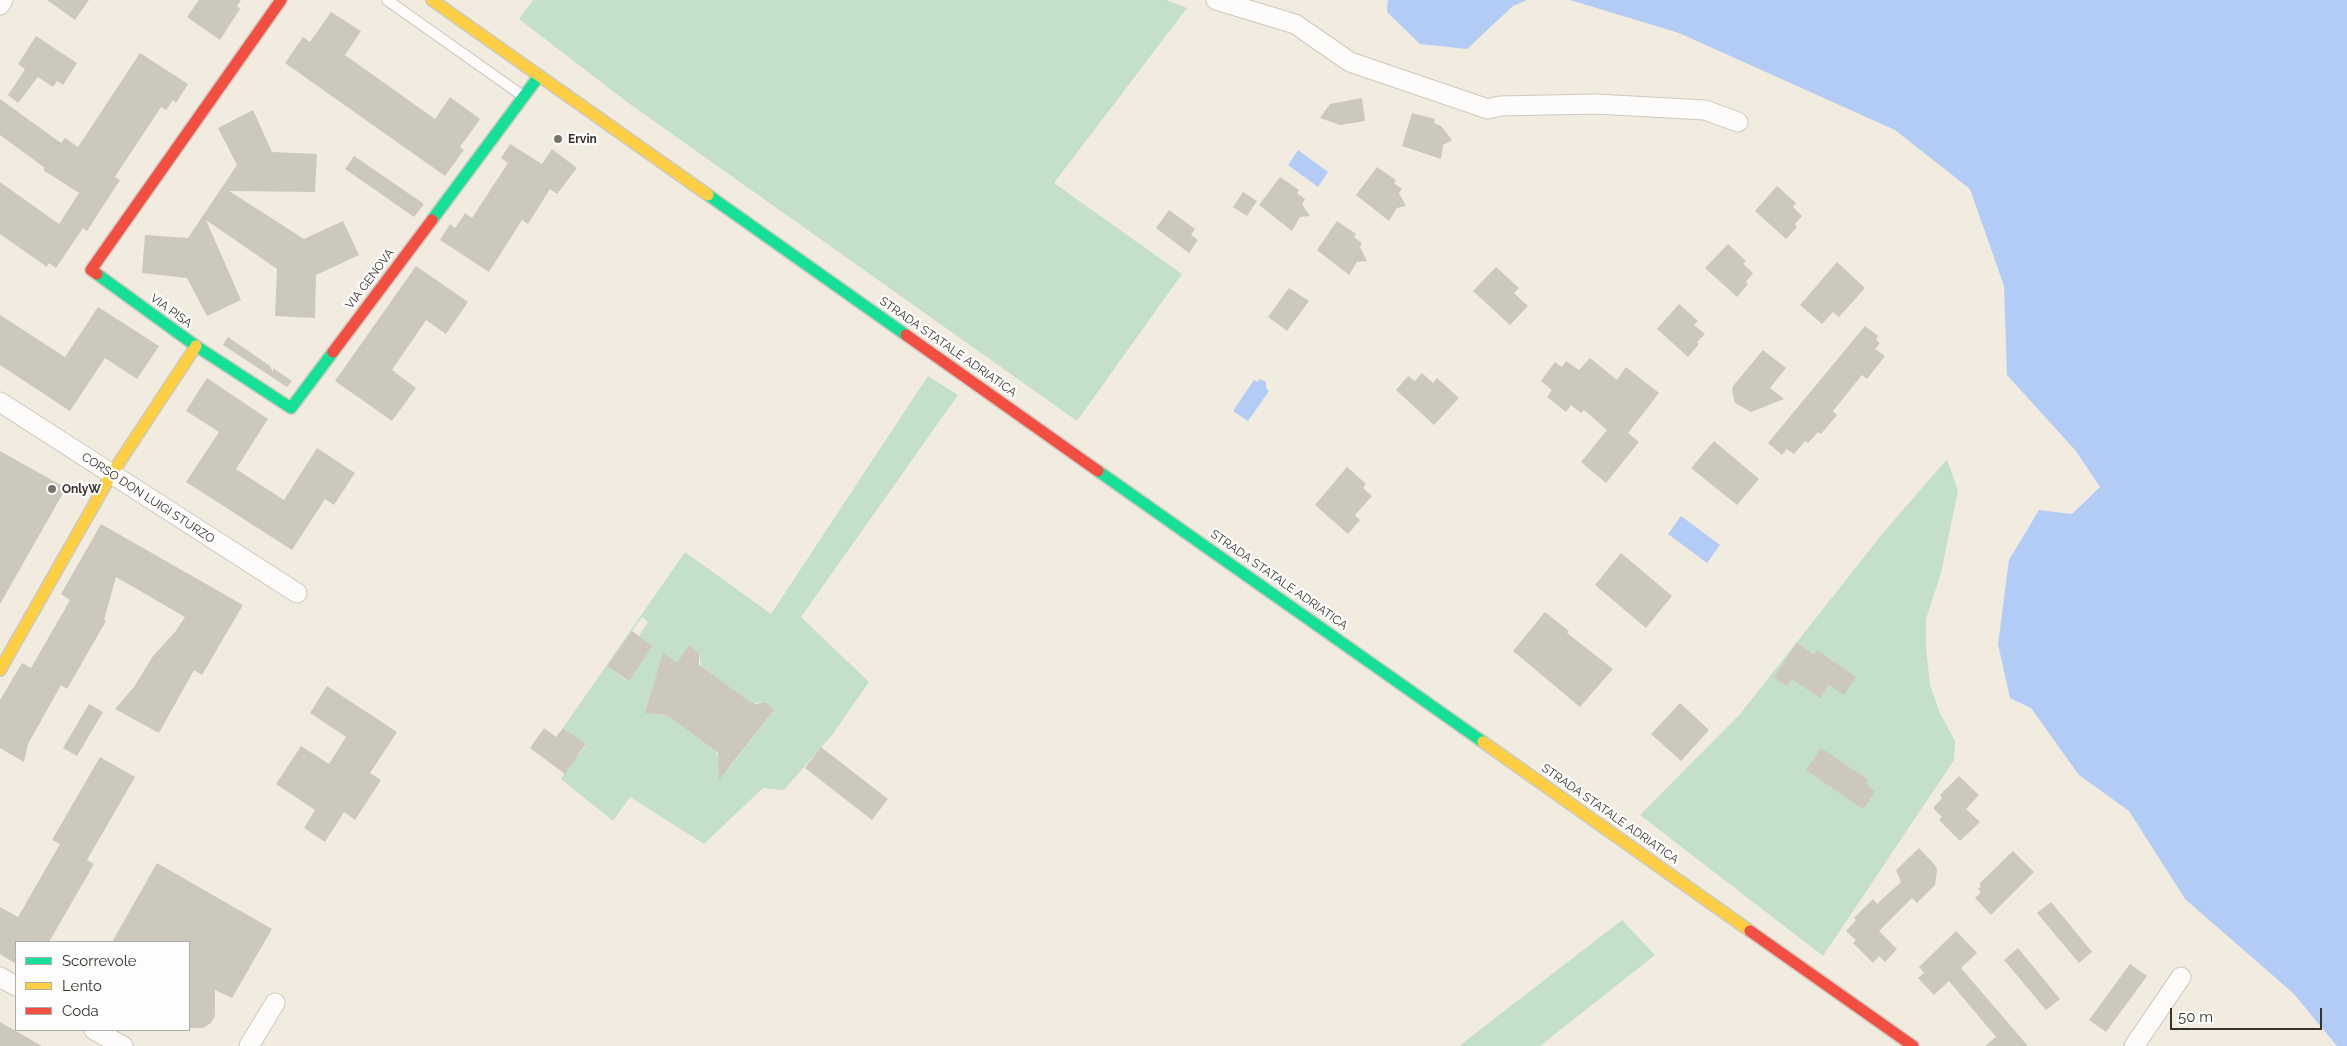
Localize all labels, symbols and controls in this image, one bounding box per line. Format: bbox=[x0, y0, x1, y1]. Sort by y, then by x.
place label: Ervin bbox=[568, 132, 597, 146]
marker: Ervin bbox=[552, 133, 564, 145]
street label: VIA GENOVA bbox=[343, 246, 397, 312]
street label: VIA PISA bbox=[147, 291, 195, 331]
street label: STRADA STATALE ADRIATICA bbox=[877, 294, 1019, 400]
street label: CORSO DON LUIGI STURZO bbox=[79, 450, 217, 546]
place label: OnlyW bbox=[62, 482, 101, 496]
marker: OnlyW bbox=[46, 483, 58, 495]
street label: STRADA STATALE ADRIATICA bbox=[1208, 527, 1350, 633]
street label: STRADA STATALE ADRIATICA bbox=[1539, 761, 1681, 867]
legend bbox=[15, 941, 190, 1031]
text: Scorrevole bbox=[62, 952, 137, 970]
text: Lento bbox=[62, 977, 102, 995]
scale bar bbox=[2172, 998, 2324, 1030]
text: Coda bbox=[62, 1002, 99, 1020]
text: 50 m bbox=[2178, 1008, 2213, 1026]

